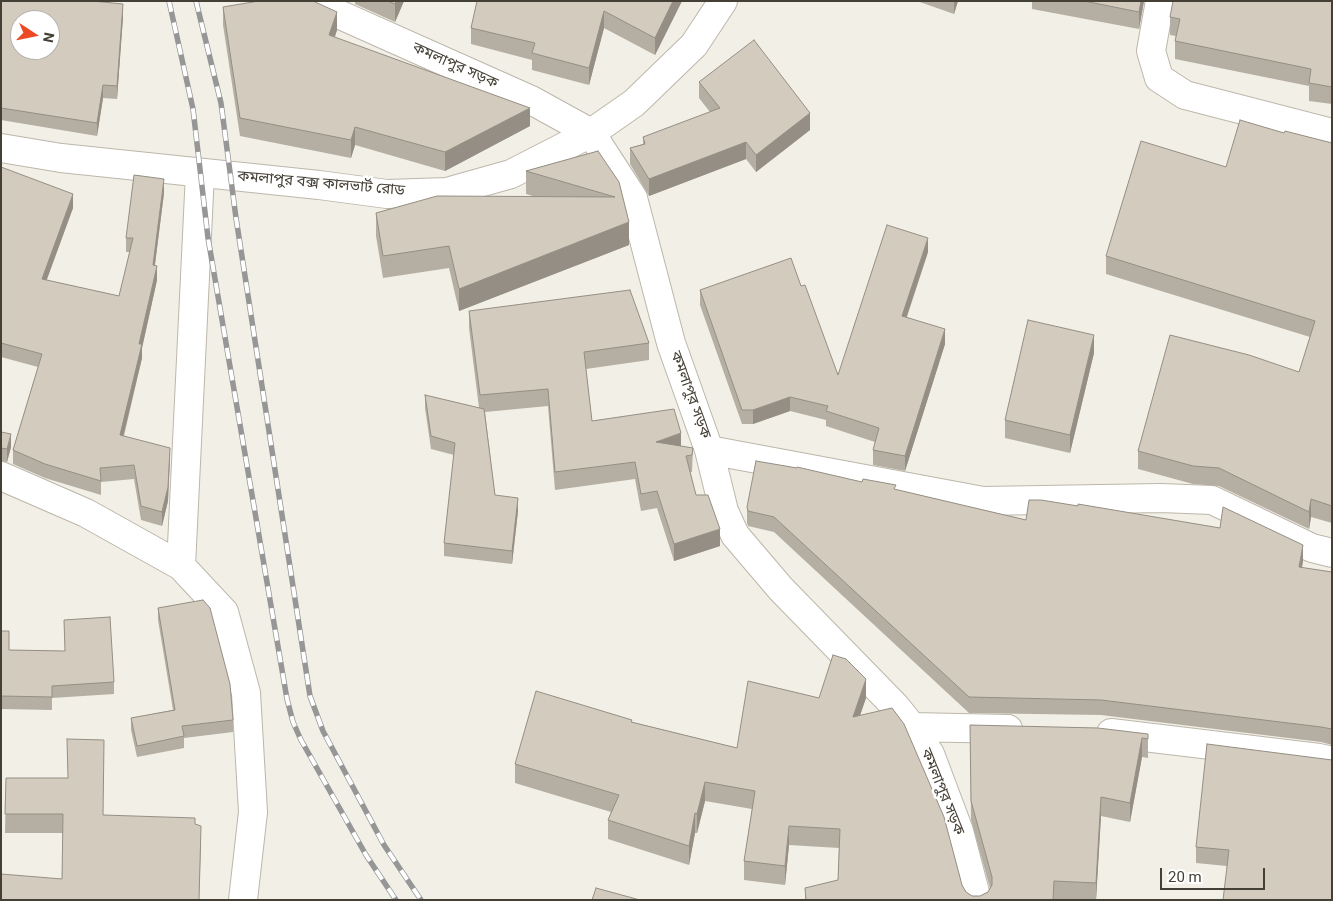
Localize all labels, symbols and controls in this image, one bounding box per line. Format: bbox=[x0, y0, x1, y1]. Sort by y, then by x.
north arrow bbox=[10, 10, 60, 60]
text: N bbox=[40, 31, 58, 44]
street label: কমলাপুর সড়ক bbox=[409, 39, 501, 93]
street label: কমলাপুর বক্স কালভার্ট রোড bbox=[236, 168, 406, 200]
street label: কমলাপুর সড়ক bbox=[666, 349, 714, 441]
street label: কমলাপুর সড়ক bbox=[916, 746, 968, 838]
scale bar bbox=[1163, 858, 1268, 890]
text: 20 m bbox=[1168, 868, 1202, 886]

